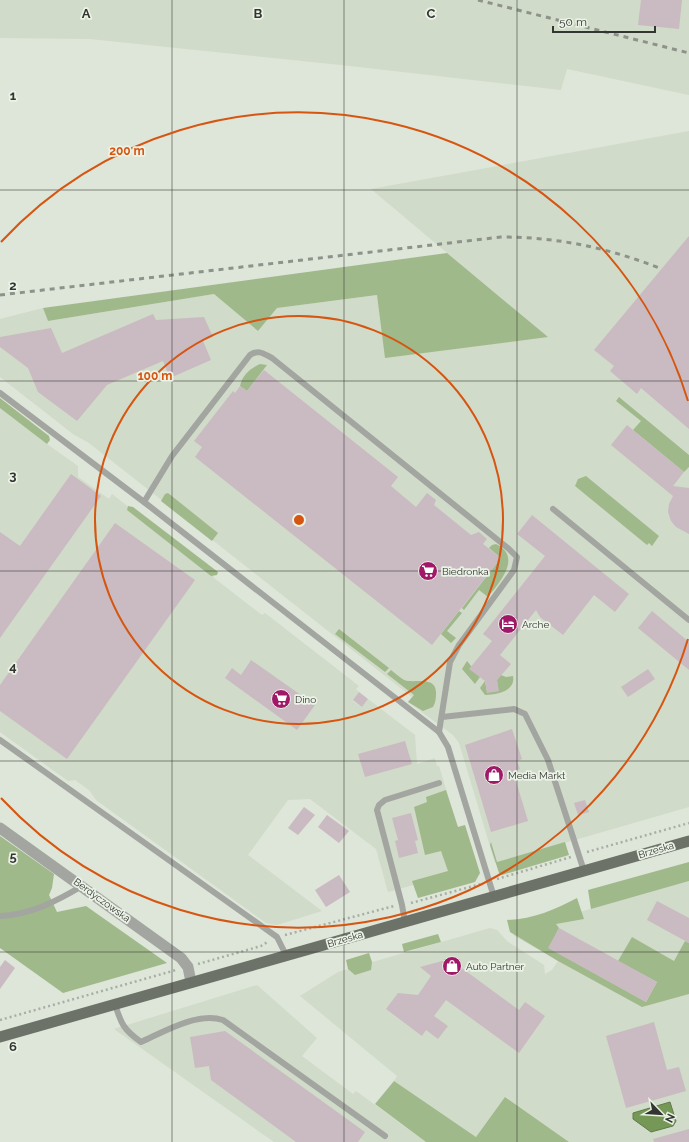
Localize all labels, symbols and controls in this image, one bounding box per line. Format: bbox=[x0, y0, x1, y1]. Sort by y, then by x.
text: A bbox=[82, 6, 91, 21]
text: B bbox=[254, 6, 263, 21]
text: C bbox=[427, 6, 436, 21]
scale bar bbox=[553, 8, 655, 34]
text: 50 m bbox=[559, 15, 587, 29]
text: 1 bbox=[10, 88, 17, 103]
text: 200 m bbox=[109, 144, 145, 158]
text: 2 bbox=[9, 278, 17, 293]
text: 100 m bbox=[138, 369, 172, 383]
text: 3 bbox=[9, 468, 17, 483]
centre of rings bbox=[292, 513, 306, 527]
supermarket icon: Biedronka bbox=[417, 560, 439, 582]
place label: Biedronka bbox=[442, 566, 489, 577]
hotel icon: Arche bbox=[497, 613, 519, 635]
place label: Arche bbox=[522, 619, 549, 630]
text: 4 bbox=[9, 659, 17, 674]
supermarket icon: Dino bbox=[270, 688, 292, 710]
place label: Dino bbox=[295, 694, 316, 705]
shop icon: Media Markt bbox=[483, 764, 505, 786]
place label: Media Markt bbox=[508, 770, 566, 781]
street label: Brzeska bbox=[637, 840, 675, 860]
text: 5 bbox=[9, 849, 17, 864]
street label: Berdyczowska bbox=[72, 876, 132, 924]
street label: Brzeska bbox=[326, 929, 364, 949]
shop icon: Auto Partner bbox=[441, 955, 463, 977]
place label: Auto Partner bbox=[466, 961, 525, 972]
text: 6 bbox=[9, 1039, 17, 1054]
north arrow bbox=[641, 1094, 681, 1134]
text: N bbox=[662, 1111, 677, 1125]

